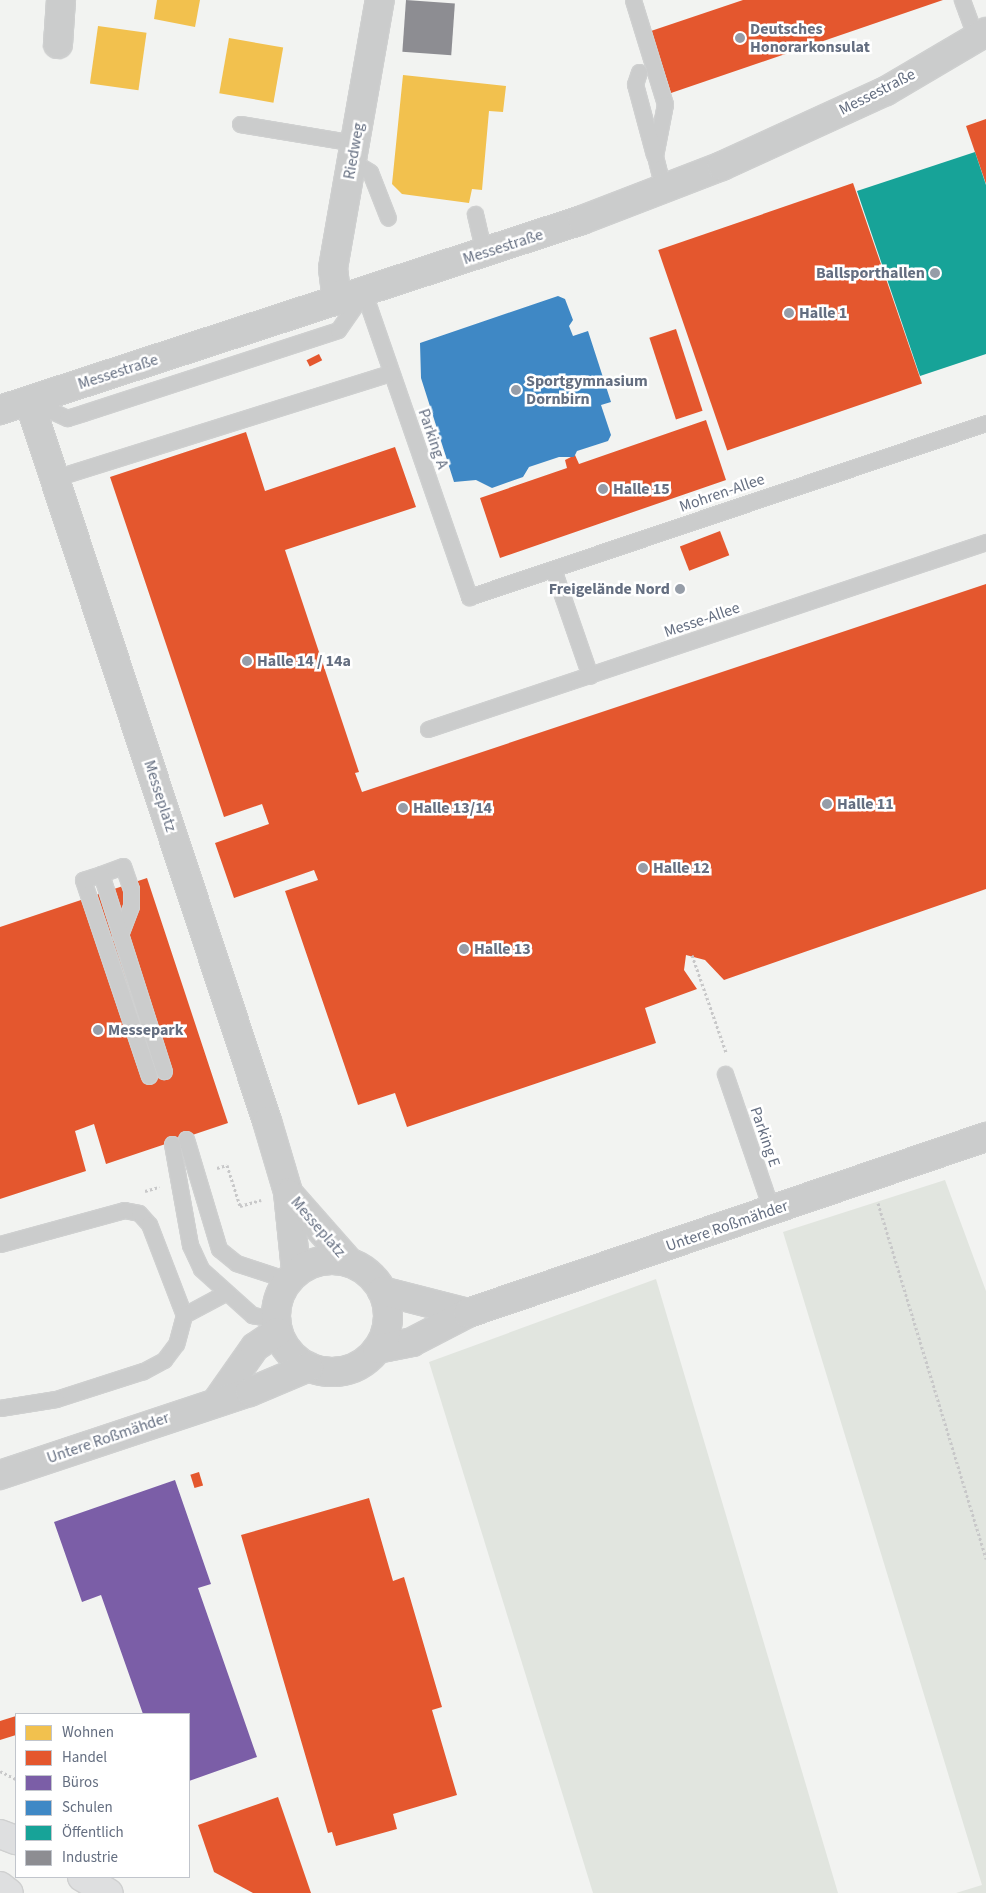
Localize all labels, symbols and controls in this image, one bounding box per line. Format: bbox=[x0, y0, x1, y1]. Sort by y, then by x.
place label: Deutsches Honorarkonsulat bbox=[750, 19, 870, 57]
marker: Deutsches Honorarkonsulat bbox=[734, 32, 746, 44]
street label: Messestraße bbox=[836, 65, 918, 119]
street label: Riedweg bbox=[340, 121, 368, 181]
street label: Messestraße bbox=[461, 225, 545, 269]
place label: Ballsporthallen bbox=[816, 263, 925, 283]
marker: Ballsporthallen bbox=[929, 267, 941, 279]
place label: Halle 1 bbox=[799, 303, 847, 323]
marker: Halle 1 bbox=[783, 307, 795, 319]
street label: Messestraße bbox=[76, 350, 160, 394]
place label: Sportgymnasium Dornbirn bbox=[526, 371, 648, 409]
marker: Sportgymnasium Dornbirn bbox=[510, 384, 522, 396]
street label: Parking A bbox=[414, 406, 452, 472]
street label: Mohren-Allee bbox=[677, 469, 767, 517]
place label: Halle 15 bbox=[613, 479, 670, 499]
marker: Halle 15 bbox=[597, 483, 609, 495]
place label: Freigelände Nord bbox=[549, 579, 670, 599]
marker: Freigelände Nord bbox=[674, 583, 686, 595]
street label: Messe-Allee bbox=[662, 598, 742, 642]
place label: Halle 14 / 14a bbox=[257, 651, 351, 671]
marker: Halle 14 / 14a bbox=[241, 655, 253, 667]
street label: Messeplatz bbox=[139, 758, 181, 834]
place label: Halle 11 bbox=[837, 794, 894, 814]
place label: Halle 13/14 bbox=[413, 798, 492, 818]
marker: Halle 11 bbox=[821, 798, 833, 810]
marker: Halle 13/14 bbox=[397, 802, 409, 814]
place label: Halle 12 bbox=[653, 858, 710, 878]
marker: Halle 12 bbox=[637, 862, 649, 874]
place label: Halle 13 bbox=[474, 939, 531, 959]
marker: Halle 13 bbox=[458, 943, 470, 955]
place label: Messepark bbox=[108, 1020, 184, 1040]
marker: Messepark bbox=[92, 1024, 104, 1036]
street label: Parking E bbox=[746, 1104, 784, 1170]
street label: Messeplatz bbox=[287, 1193, 349, 1261]
street label: Untere Roßmähder bbox=[663, 1196, 791, 1256]
street label: Untere Roßmähder bbox=[44, 1408, 172, 1468]
legend bbox=[15, 1713, 190, 1878]
text: Wohnen bbox=[62, 1722, 114, 1743]
text: Handel bbox=[62, 1747, 107, 1768]
text: Büros bbox=[62, 1772, 98, 1793]
text: Schulen bbox=[62, 1797, 113, 1818]
text: Öffentlich bbox=[62, 1822, 124, 1843]
text: Industrie bbox=[62, 1847, 118, 1868]

